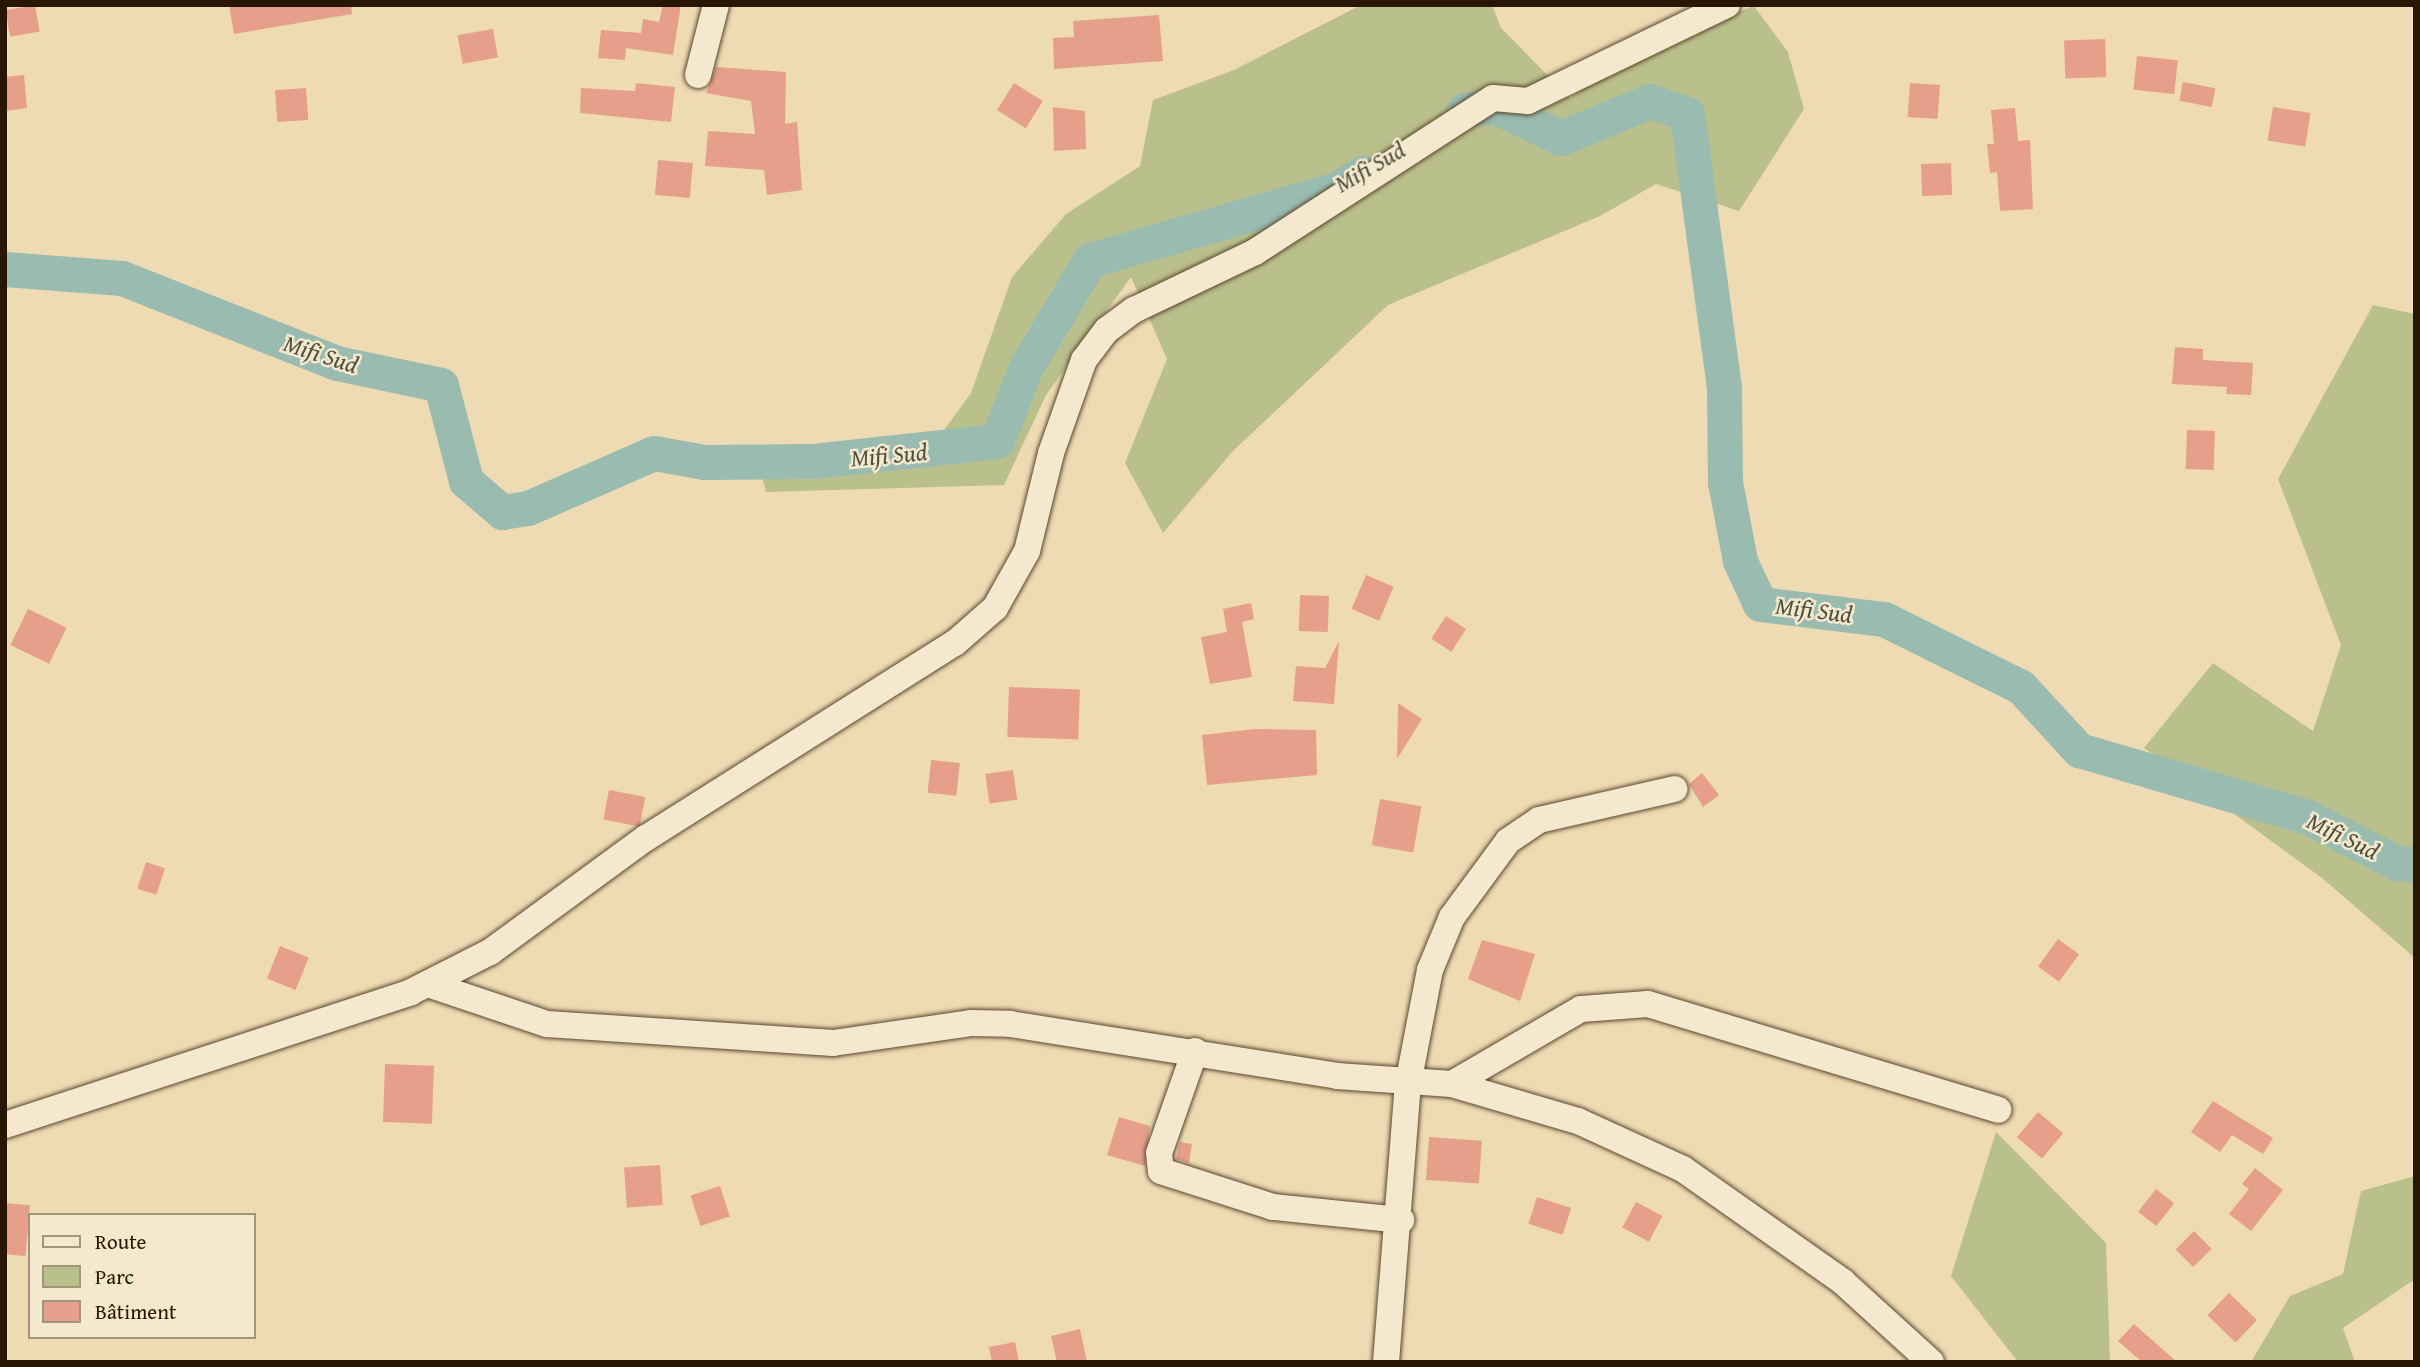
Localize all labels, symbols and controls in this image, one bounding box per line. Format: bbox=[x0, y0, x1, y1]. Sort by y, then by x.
water label: Mifi Sud bbox=[1330, 135, 1410, 199]
water label: Mifi Sud bbox=[280, 328, 362, 380]
water label: Mifi Sud bbox=[849, 437, 929, 473]
water label: Mifi Sud bbox=[1774, 591, 1854, 629]
water label: Mifi Sud bbox=[2302, 806, 2384, 866]
legend bbox=[28, 1213, 256, 1339]
text: Route bbox=[95, 1226, 146, 1257]
text: Parc bbox=[95, 1261, 134, 1292]
text: Bâtiment bbox=[95, 1296, 176, 1327]

